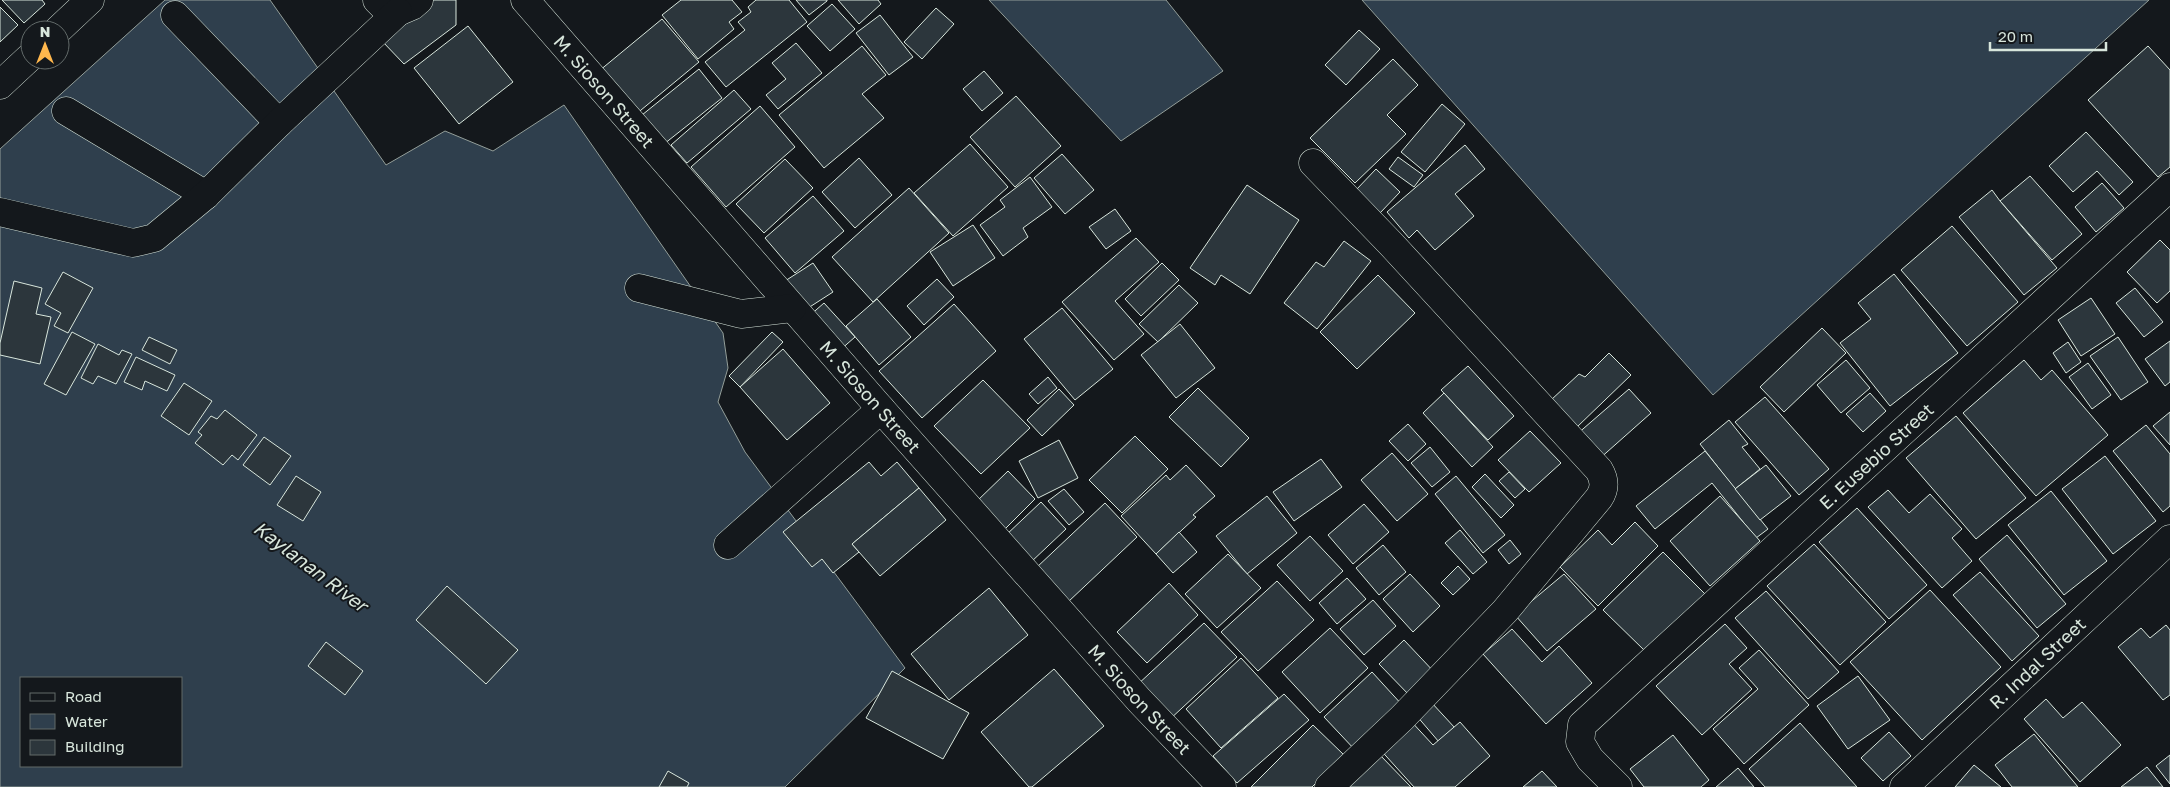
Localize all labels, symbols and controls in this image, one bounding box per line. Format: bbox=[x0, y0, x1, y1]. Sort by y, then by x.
north arrow bbox=[20, 20, 70, 70]
scale bar bbox=[1990, 20, 2106, 52]
text: N bbox=[40, 23, 50, 40]
text: 20 m bbox=[1998, 27, 2033, 45]
street label: M. Sioson Street bbox=[550, 31, 659, 152]
street label: M. Sioson Street bbox=[815, 336, 926, 457]
street label: E. Eusebio Street bbox=[1814, 398, 1938, 514]
water label: Kaylanan River bbox=[250, 516, 374, 618]
street label: R. Indal Street bbox=[1984, 613, 2090, 713]
street label: M. Sioson Street bbox=[1084, 640, 1196, 759]
legend bbox=[20, 677, 182, 767]
text: Road bbox=[65, 687, 102, 705]
text: Water bbox=[65, 712, 108, 730]
text: Building bbox=[65, 737, 125, 755]

